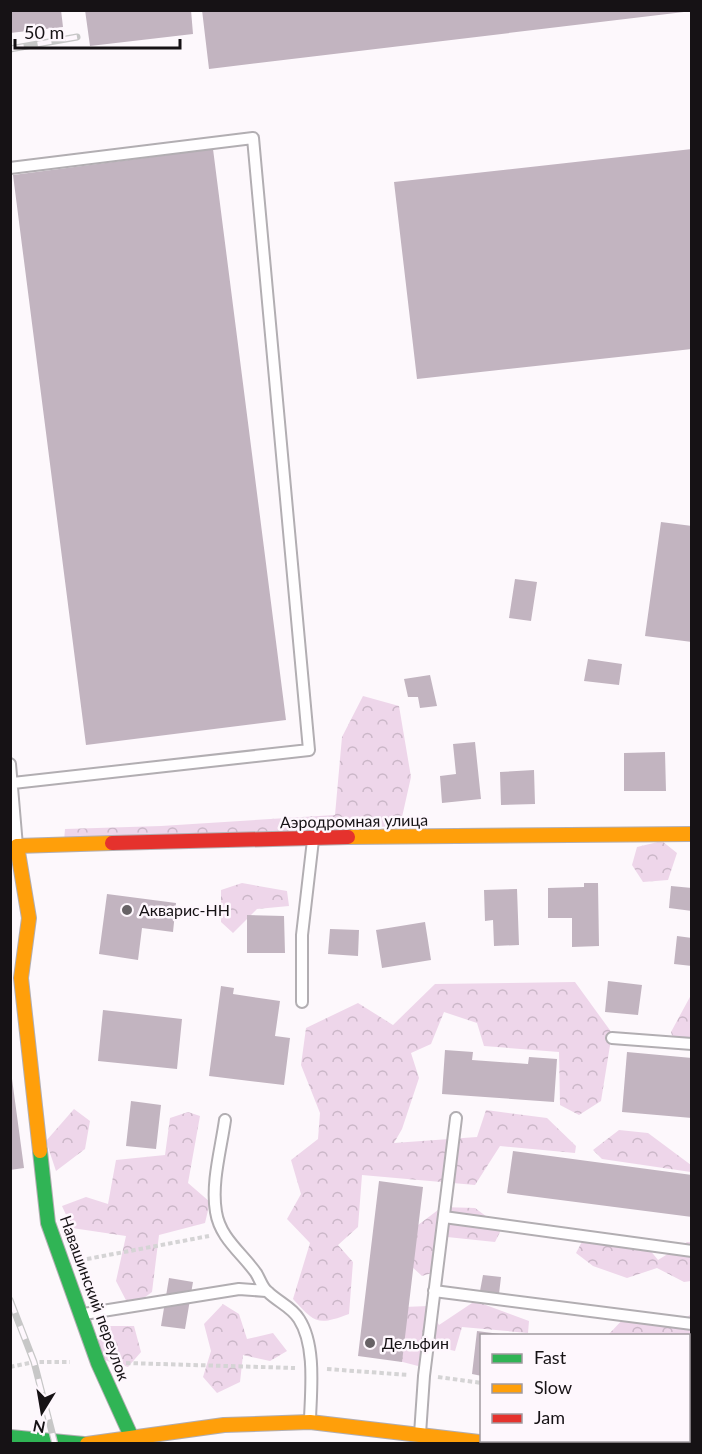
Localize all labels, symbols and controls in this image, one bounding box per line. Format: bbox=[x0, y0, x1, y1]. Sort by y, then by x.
scale bar bbox=[15, 12, 180, 50]
text: 50 m bbox=[24, 21, 64, 43]
street label: Аэродромная улица bbox=[280, 810, 428, 831]
place label: Акварис-НН bbox=[139, 900, 230, 919]
marker: Акварис-НН bbox=[120, 903, 134, 917]
street label: Навашинский переулок bbox=[57, 1213, 134, 1384]
place label: Дельфин bbox=[382, 1333, 449, 1352]
legend bbox=[480, 1334, 690, 1442]
marker: Дельфин bbox=[363, 1336, 377, 1350]
text: Fast bbox=[534, 1346, 567, 1368]
text: Slow bbox=[534, 1376, 572, 1398]
north arrow bbox=[12, 1382, 72, 1442]
text: Jam bbox=[534, 1406, 565, 1428]
text: N bbox=[31, 1417, 47, 1438]

